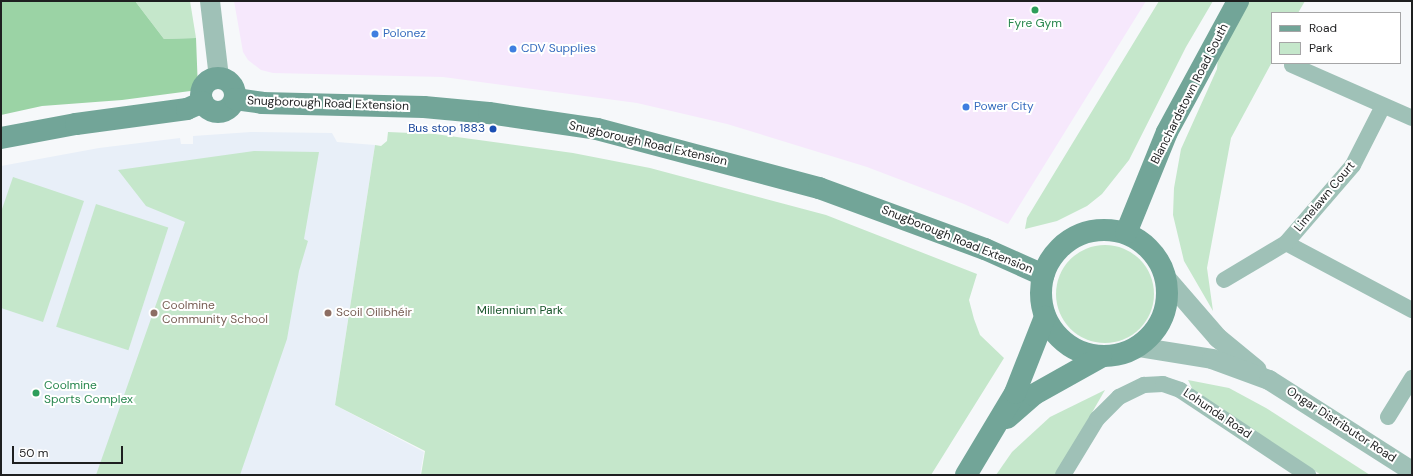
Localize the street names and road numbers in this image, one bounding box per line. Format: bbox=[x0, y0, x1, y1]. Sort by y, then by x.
street label: Blanchardstown Road South bbox=[1148, 21, 1232, 167]
street label: Snugborough Road Extension bbox=[247, 94, 409, 114]
street label: Snugborough Road Extension bbox=[567, 119, 729, 169]
street label: Limelawn Court bbox=[1292, 159, 1358, 235]
street label: Snugborough Road Extension bbox=[879, 203, 1035, 277]
street label: Ongar Distributor Road bbox=[1284, 384, 1398, 466]
street label: Lohunda Road bbox=[1180, 386, 1254, 442]

